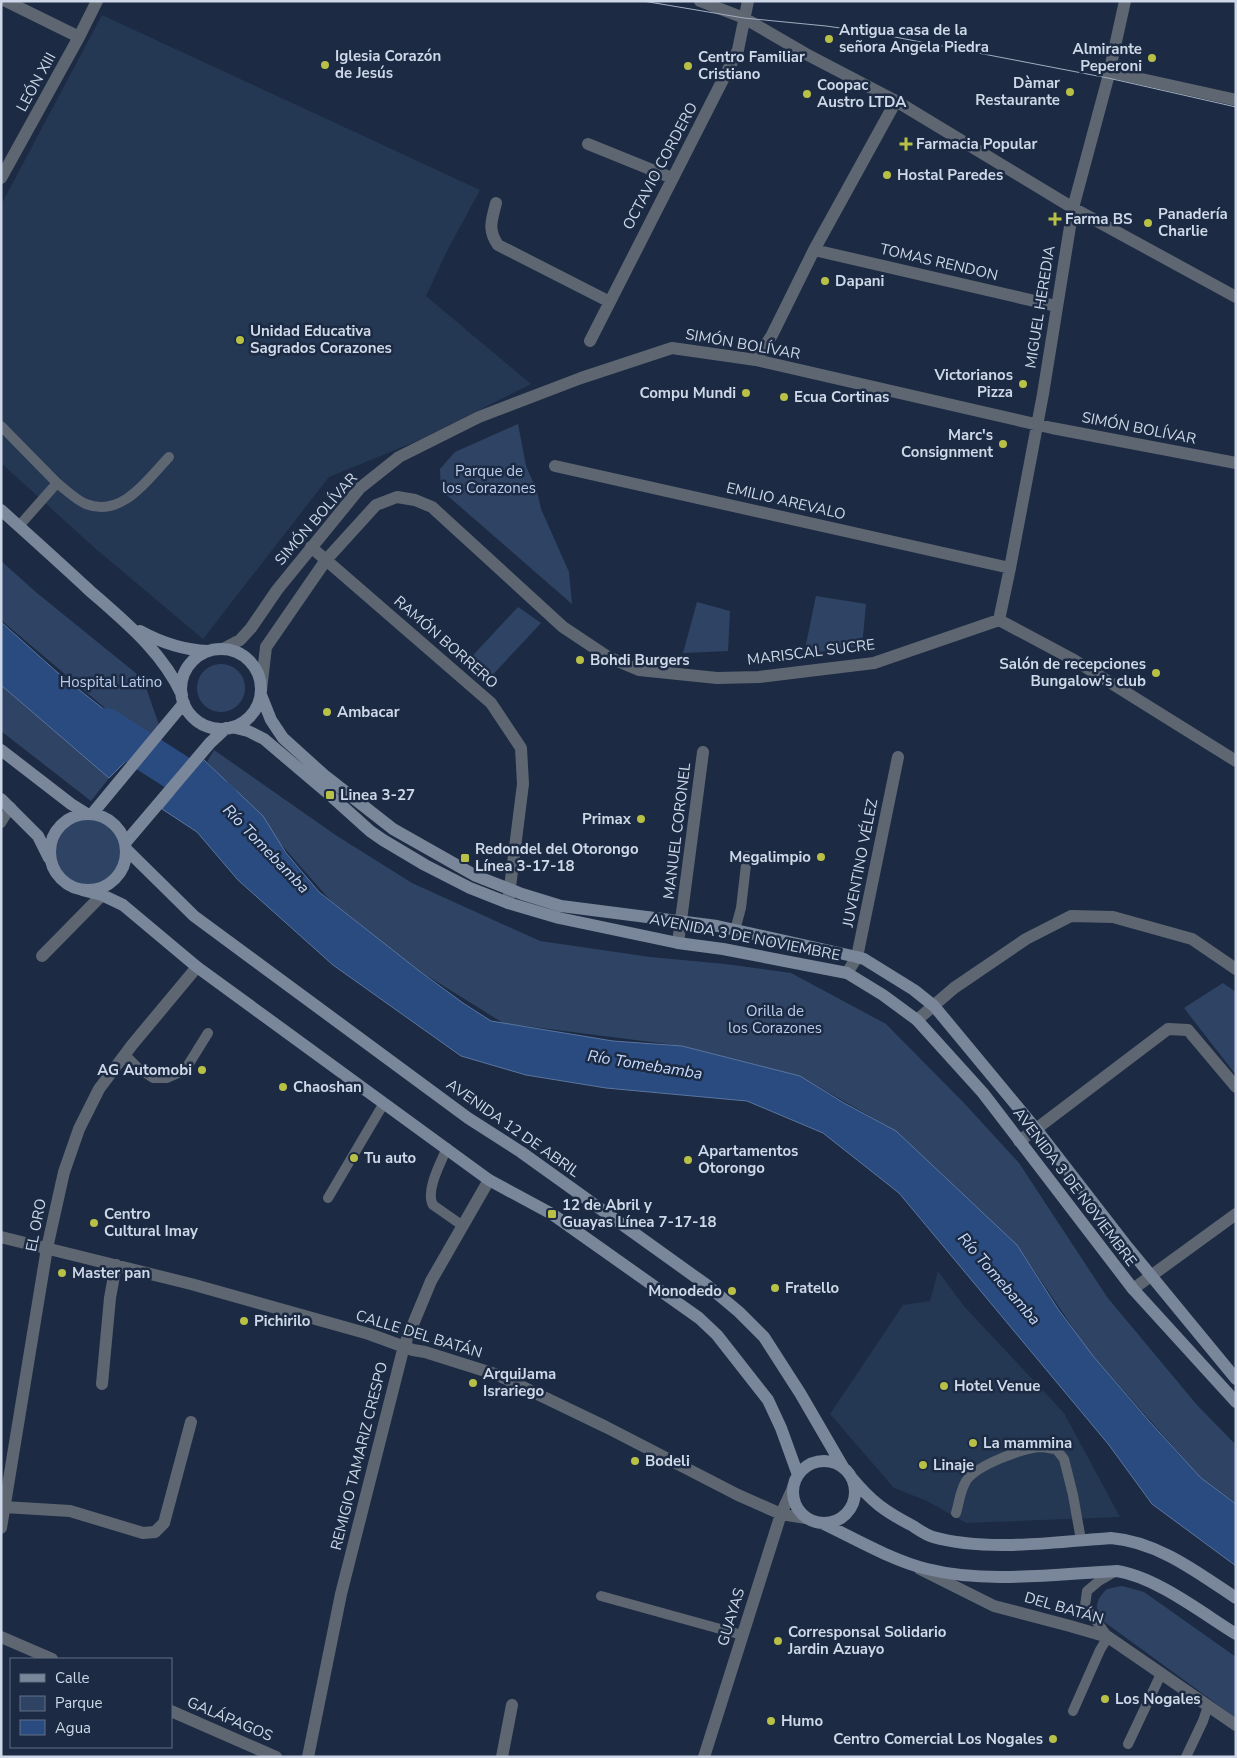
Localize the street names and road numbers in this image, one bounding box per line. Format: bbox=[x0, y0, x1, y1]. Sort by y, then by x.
street label: LEÓN XIII bbox=[11, 48, 60, 115]
street label: OCTAVIO CORDERO bbox=[618, 99, 702, 233]
street label: TOMAS RENDON bbox=[878, 239, 1000, 285]
street label: MIGUEL HEREDIA bbox=[1020, 244, 1060, 370]
street label: SIMÓN BOLÍVAR bbox=[684, 323, 802, 364]
street label: SIMÓN BOLÍVAR bbox=[1080, 406, 1198, 449]
street label: SIMÓN BOLÍVAR bbox=[269, 468, 362, 570]
street label: EMILIO AREVALO bbox=[724, 478, 848, 524]
street label: RAMÓN BORRERO bbox=[390, 590, 503, 693]
street label: MARISCAL SUCRE bbox=[746, 634, 876, 670]
street label: MANUEL CORONEL bbox=[659, 762, 695, 900]
street label: JUVENTINO VÉLEZ bbox=[838, 797, 882, 930]
street label: AVENIDA 3 DE NOVIEMBRE bbox=[648, 909, 842, 965]
street label: AVENIDA 12 DE ABRIL bbox=[442, 1074, 584, 1182]
street label: AVENIDA 3 DE NOVIEMBRE bbox=[1009, 1104, 1141, 1270]
street label: EL ORO bbox=[21, 1197, 51, 1253]
street label: CALLE DEL BATÁN bbox=[353, 1305, 485, 1363]
street label: REMIGIO TAMARIZ CRESPO bbox=[326, 1360, 392, 1552]
street label: GUAYAS bbox=[713, 1586, 749, 1648]
street label: DEL BATÁN bbox=[1022, 1587, 1106, 1629]
street label: GALÁPAGOS bbox=[184, 1692, 276, 1746]

